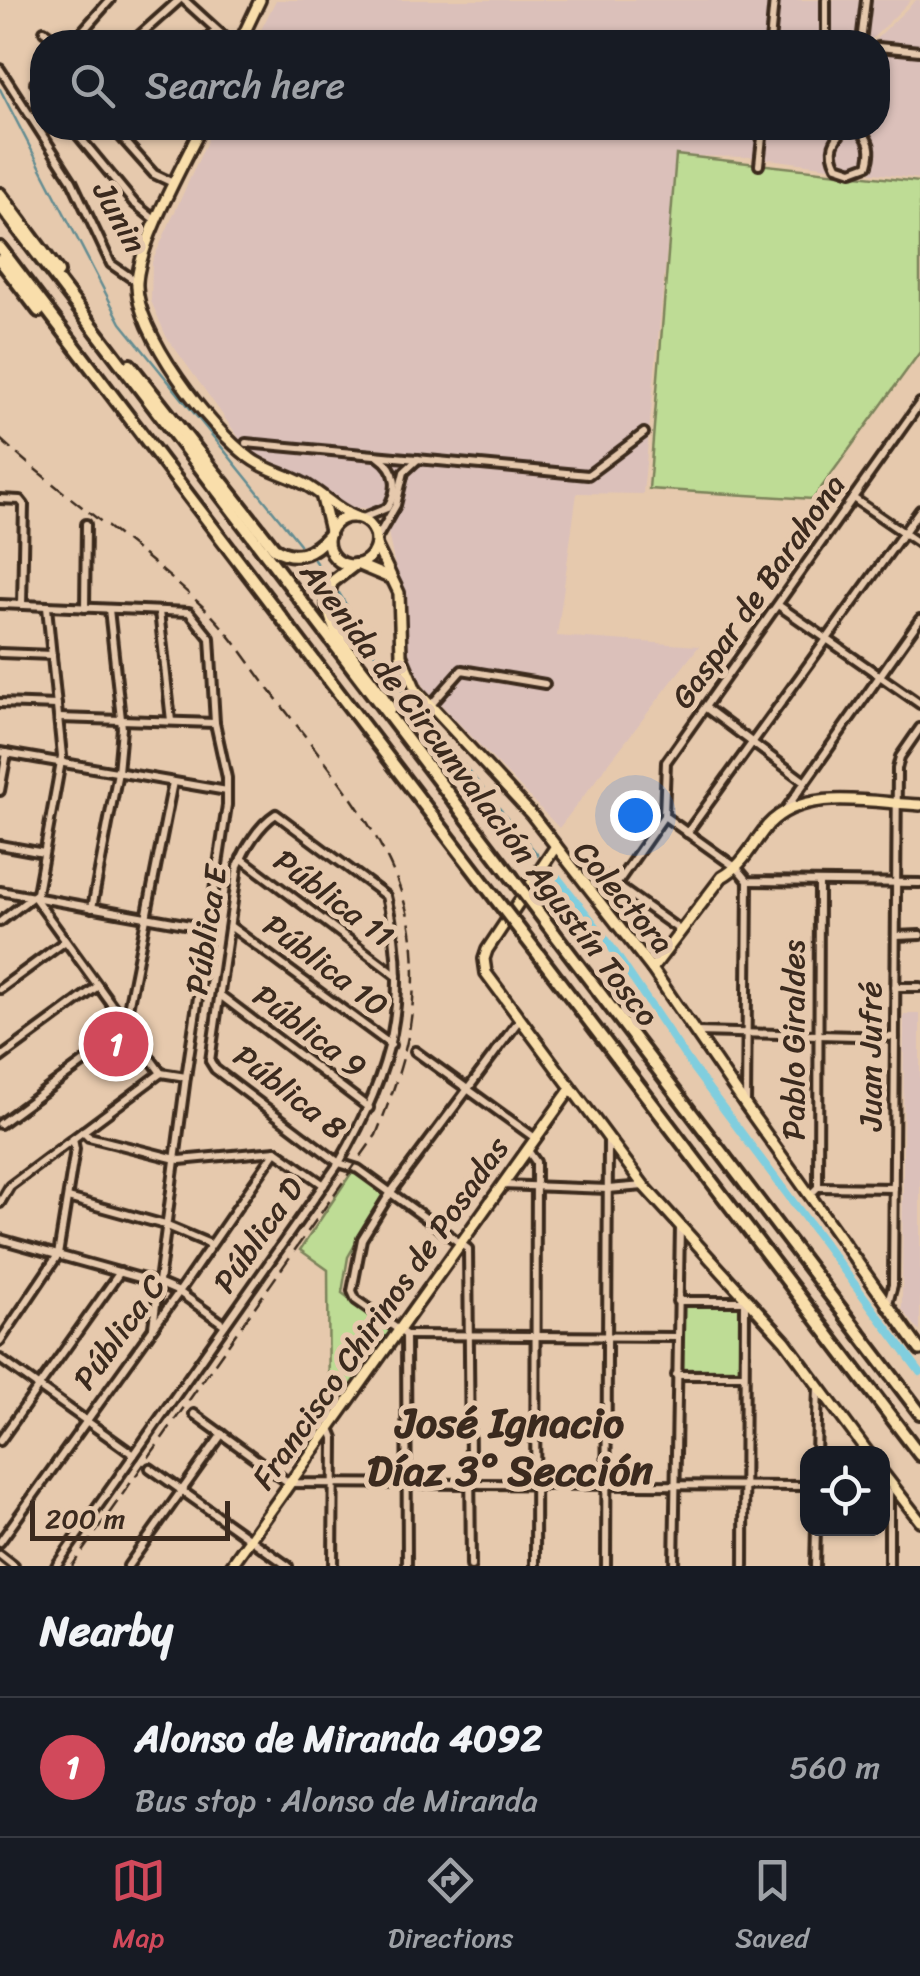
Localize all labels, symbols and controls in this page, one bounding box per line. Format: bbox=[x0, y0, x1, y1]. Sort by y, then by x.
search box bbox=[30, 30, 890, 140]
text: Search here bbox=[145, 52, 345, 119]
icon: search bbox=[65, 58, 120, 113]
street label: Junin bbox=[76, 170, 163, 264]
street label: Gaspar de Barahona bbox=[656, 461, 861, 721]
street label: Avenida de Circunvalación Agustín Tosco bbox=[284, 548, 674, 1040]
your location bbox=[610, 790, 661, 841]
street label: Colectora bbox=[558, 827, 689, 968]
street label: Pública 11 bbox=[261, 834, 407, 963]
street label: Pública E bbox=[168, 859, 245, 999]
street label: Pública 10 bbox=[250, 899, 401, 1032]
street label: Pablo Giraldes bbox=[765, 940, 822, 1140]
street label: Pública 9 bbox=[240, 969, 380, 1094]
street label: Juan Jufré bbox=[842, 981, 899, 1132]
pin: 1 bbox=[84, 1006, 148, 1082]
street label: Pública 8 bbox=[220, 1029, 359, 1155]
street label: Francisco Chirinos de Posadas bbox=[236, 1124, 525, 1502]
street label: Pública D bbox=[197, 1164, 320, 1306]
street label: Pública C bbox=[57, 1262, 181, 1403]
district label: José Ignacio Díaz 3° Sección bbox=[367, 1386, 653, 1508]
map controls bbox=[800, 1446, 890, 1536]
button: locate bbox=[800, 1446, 890, 1536]
text: 200 m bbox=[45, 1494, 125, 1543]
scale bar bbox=[30, 1496, 230, 1540]
text: Nearby bbox=[40, 1594, 173, 1668]
text: Alonso de Miranda 4092 bbox=[135, 1705, 542, 1772]
text: 1 bbox=[66, 1739, 79, 1796]
text: 560 m bbox=[789, 1739, 880, 1796]
text: Bus stop · Alonso de Miranda bbox=[135, 1772, 538, 1829]
tab: Map bbox=[111, 1853, 166, 1962]
tab: Directions bbox=[388, 1853, 513, 1962]
tab: Saved bbox=[735, 1853, 809, 1962]

